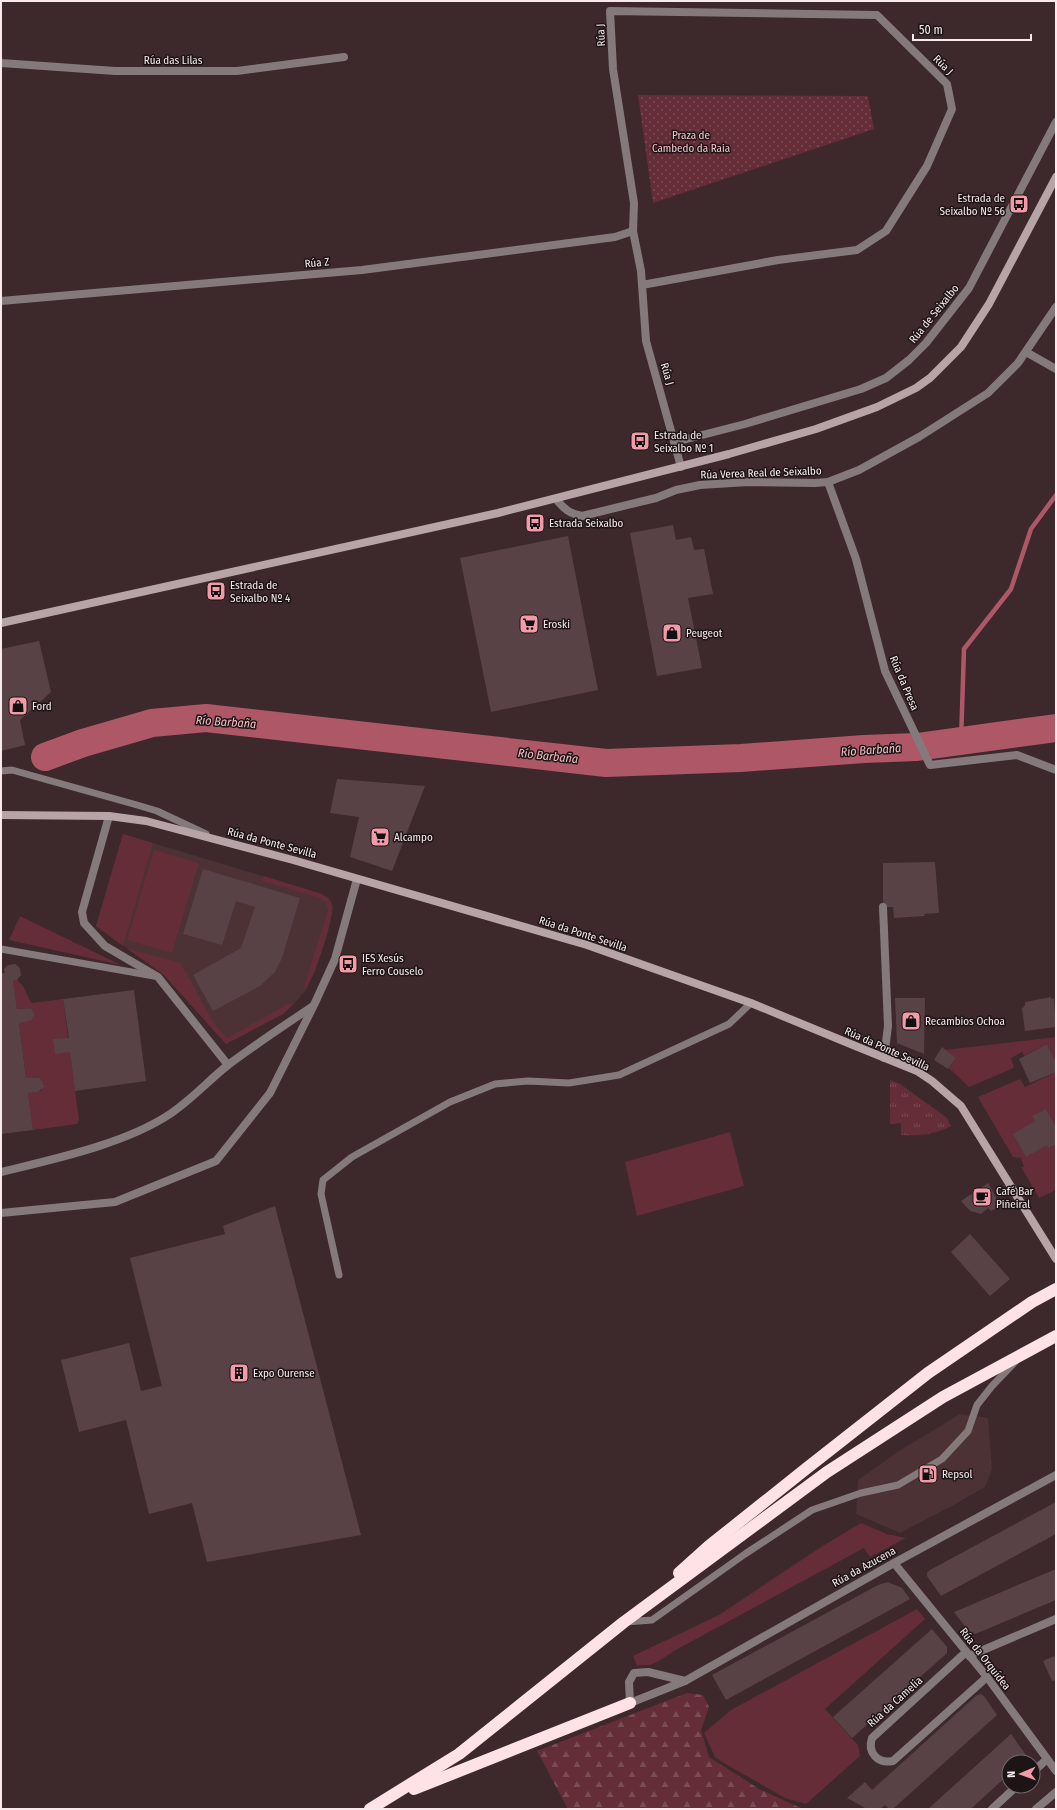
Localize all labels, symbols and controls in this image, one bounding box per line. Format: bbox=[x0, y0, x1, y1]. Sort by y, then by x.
scale bar bbox=[913, 16, 1031, 42]
street label: Rúa J bbox=[594, 23, 608, 47]
text: 50 m bbox=[919, 23, 943, 37]
street label: Rúa J bbox=[930, 52, 956, 78]
street label: Rúa das Lilas bbox=[144, 54, 203, 67]
park label: Praza de Cambedo da Raia bbox=[652, 129, 730, 155]
place label: Estrada de Seixalbo Nº 56 bbox=[940, 192, 1006, 218]
bus stop icon: Estrada de Seixalbo Nº 56 bbox=[1008, 193, 1030, 215]
street label: Rúa Z bbox=[304, 255, 330, 271]
street label: Rúa de Seixalbo bbox=[906, 282, 962, 346]
street label: Rúa J bbox=[658, 361, 676, 387]
place label: Estrada de Seixalbo Nº 1 bbox=[654, 429, 713, 455]
bus stop icon: Estrada de Seixalbo Nº 1 bbox=[629, 430, 651, 452]
street label: Rúa Verea Real de Seixalbo bbox=[700, 464, 822, 482]
bus stop icon: Estrada Seixalbo bbox=[524, 512, 546, 534]
place label: Estrada Seixalbo bbox=[549, 517, 624, 530]
place label: Estrada de Seixalbo Nº 4 bbox=[230, 579, 291, 605]
bus stop icon: Estrada de Seixalbo Nº 4 bbox=[205, 580, 227, 602]
supermarket icon: Eroski bbox=[518, 613, 540, 635]
place label: Eroski bbox=[543, 618, 570, 631]
shop icon: Peugeot bbox=[661, 622, 683, 644]
place label: Peugeot bbox=[686, 627, 723, 640]
street label: Rúa da Presa bbox=[887, 654, 921, 712]
shop icon: Ford bbox=[7, 695, 29, 717]
place label: Ford bbox=[32, 700, 52, 713]
water label: Río Barbaña bbox=[195, 713, 257, 731]
water label: Río Barbaña bbox=[840, 741, 902, 759]
water label: Río Barbaña bbox=[517, 746, 579, 766]
street label: Rúa da Ponte Sevilla bbox=[226, 825, 318, 861]
supermarket icon: Alcampo bbox=[369, 826, 391, 848]
place label: Alcampo bbox=[394, 831, 433, 844]
street label: Rúa da Ponte Sevilla bbox=[537, 914, 629, 954]
place label: IES Xesús Ferro Couselo bbox=[362, 952, 423, 978]
bus stop icon: IES Xesús Ferro Couselo bbox=[337, 953, 359, 975]
shop icon: Recambios Ochoa bbox=[900, 1010, 922, 1032]
place label: Recambios Ochoa bbox=[925, 1015, 1005, 1028]
street label: Rúa da Ponte Sevilla bbox=[842, 1024, 932, 1074]
place label: Café Bar Piñeiral bbox=[996, 1185, 1034, 1211]
cafe icon: Café Bar Piñeiral bbox=[971, 1186, 993, 1208]
building icon: Expo Ourense bbox=[228, 1362, 250, 1384]
place label: Expo Ourense bbox=[253, 1367, 315, 1380]
fuel station icon: Repsol bbox=[917, 1463, 939, 1485]
place label: Repsol bbox=[942, 1468, 973, 1481]
street label: Rúa da Azucena bbox=[830, 1544, 898, 1590]
street label: Rúa da Orquídea bbox=[957, 1625, 1013, 1693]
street label: Rúa da Camelia bbox=[865, 1674, 925, 1730]
north arrow bbox=[1001, 1754, 1041, 1794]
text: N bbox=[1005, 1771, 1018, 1778]

